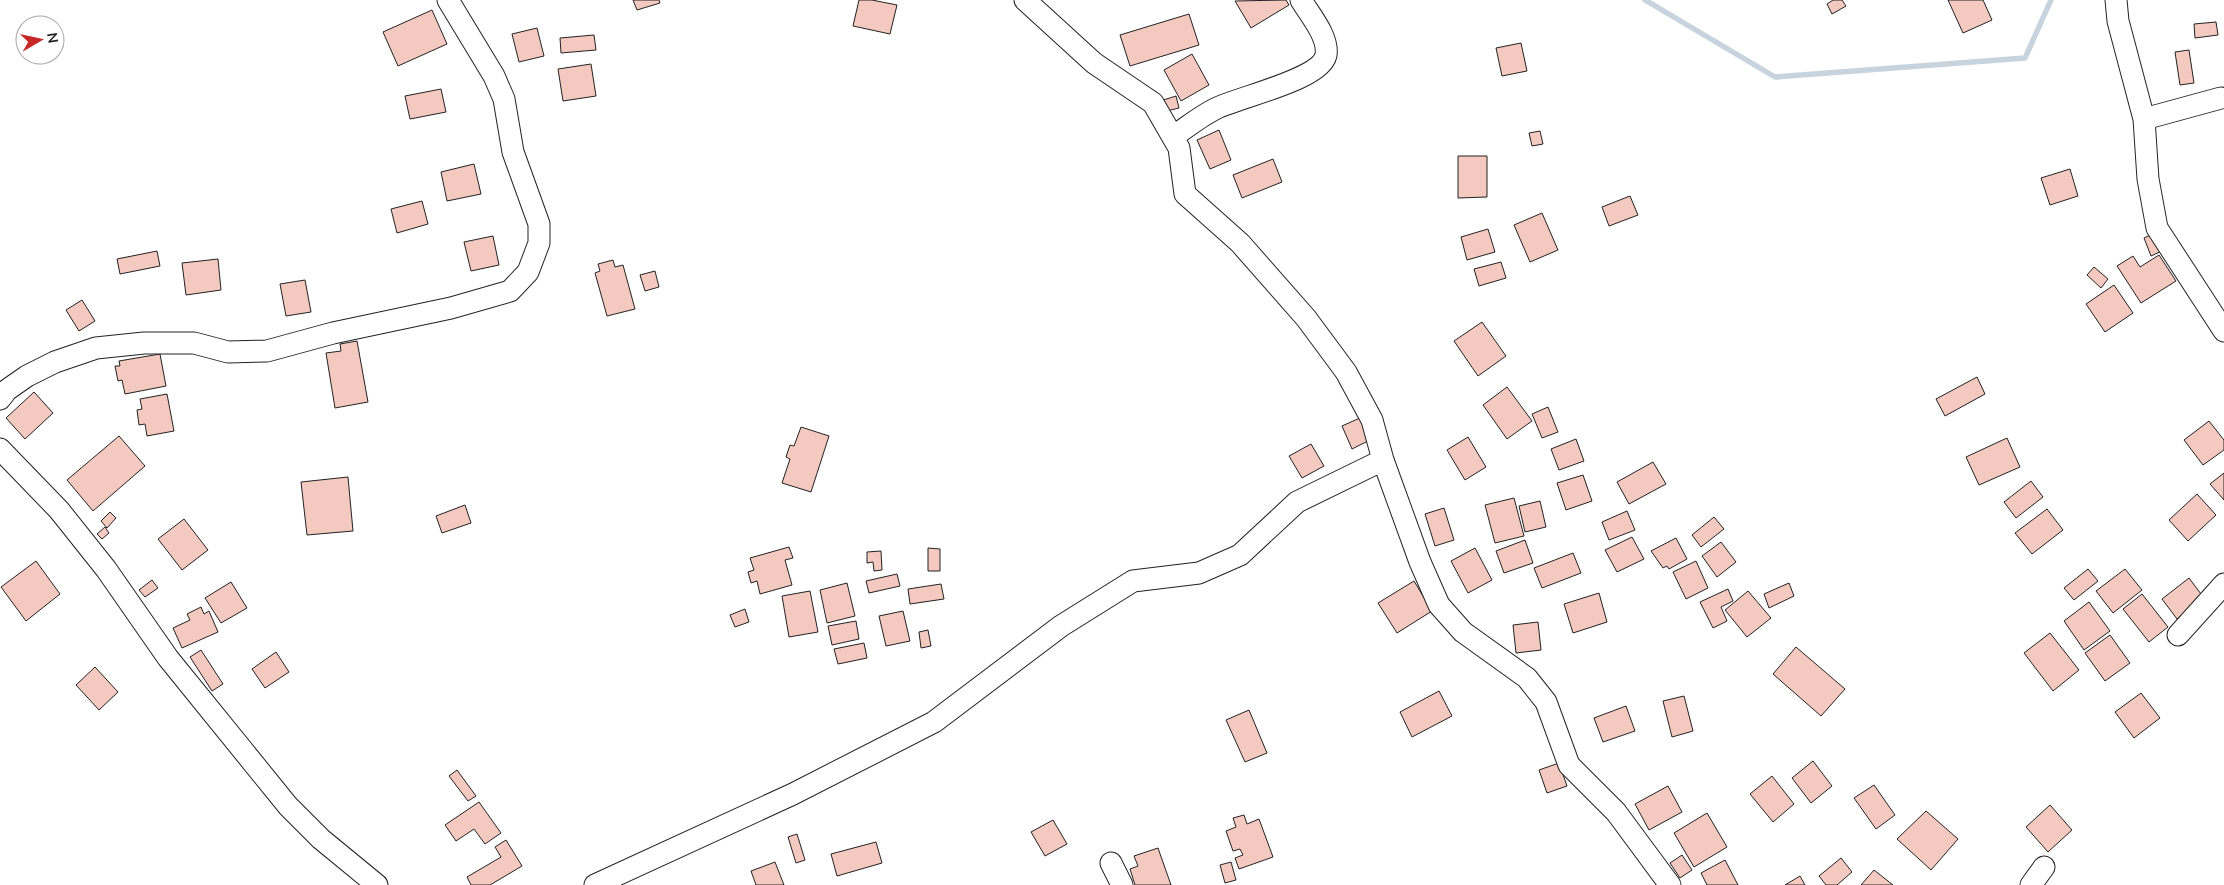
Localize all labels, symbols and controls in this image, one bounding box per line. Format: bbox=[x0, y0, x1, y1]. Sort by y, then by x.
north arrow bbox=[15, 15, 65, 65]
text: N bbox=[42, 31, 63, 45]

